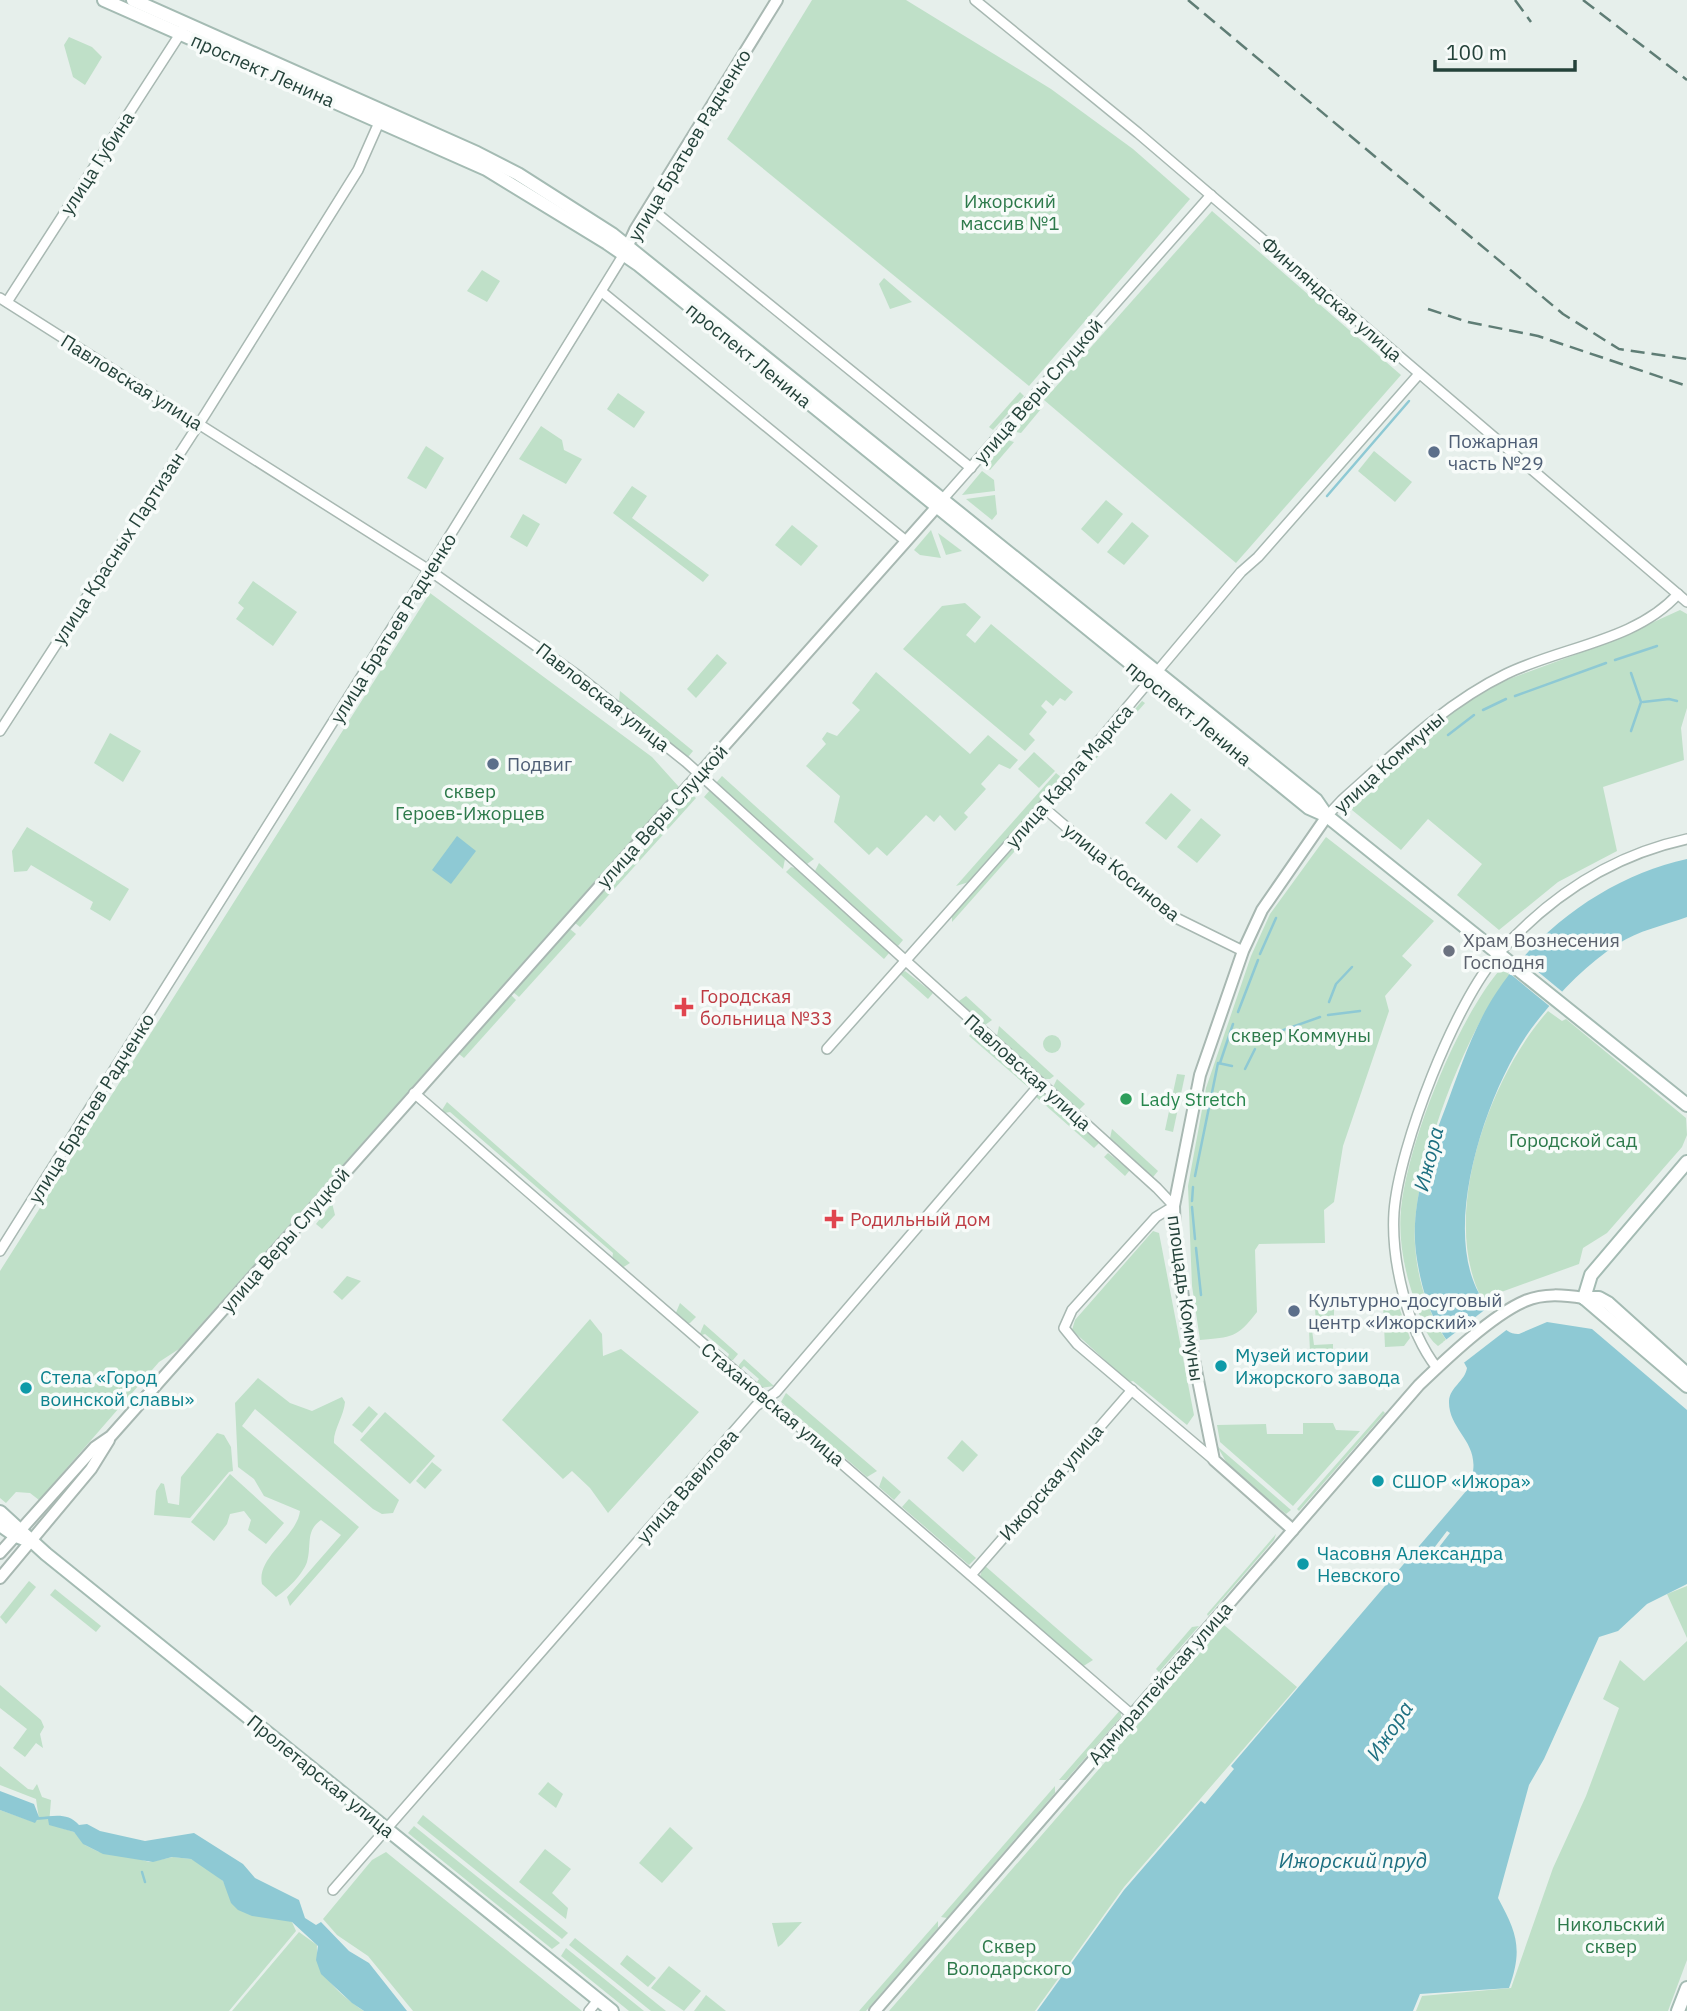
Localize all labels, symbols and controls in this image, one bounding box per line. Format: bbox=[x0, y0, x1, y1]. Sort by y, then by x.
street label: проспект Ленина bbox=[188, 28, 338, 112]
scale bar bbox=[1435, 28, 1575, 72]
text: 100 m bbox=[1446, 38, 1507, 66]
street label: улица Братьев Радченко bbox=[622, 45, 756, 245]
street label: улица Губина bbox=[55, 107, 139, 219]
park label: Ижорский массив №1 bbox=[960, 189, 1060, 235]
street label: Финляндская улица bbox=[1257, 231, 1407, 367]
street label: проспект Ленина bbox=[681, 297, 817, 413]
street label: улица Веры Слуцкой bbox=[968, 313, 1108, 469]
street label: Павловская улица bbox=[57, 329, 207, 435]
place label: Пожарная часть №29 bbox=[1448, 429, 1544, 475]
marker: Пожарная часть №29 bbox=[1426, 444, 1442, 460]
street label: улица Красных Партизан bbox=[47, 447, 189, 649]
street label: улица Братьев Радченко bbox=[325, 528, 461, 728]
street label: Павловская улица bbox=[531, 637, 675, 757]
street label: проспект Ленина bbox=[1121, 655, 1257, 771]
street label: улица Карла Маркса bbox=[1000, 699, 1138, 853]
street label: улица Коммуны bbox=[1329, 706, 1449, 818]
street label: улица Веры Слуцкой bbox=[591, 739, 733, 893]
place label: Подвиг bbox=[507, 752, 572, 776]
marker: Подвиг bbox=[485, 756, 501, 772]
park label: сквер Героев-Ижорцев bbox=[395, 779, 545, 825]
street label: улица Косинова bbox=[1059, 818, 1185, 926]
place label: Храм Вознесения Господня bbox=[1463, 928, 1620, 974]
marker: Храм Вознесения Господня bbox=[1441, 943, 1457, 959]
place label: Городская больница №33 bbox=[700, 984, 833, 1030]
marker: Городская больница №33 bbox=[674, 997, 694, 1017]
street label: улица Братьев Радченко bbox=[23, 1008, 159, 1208]
street label: Павловская улица bbox=[959, 1009, 1097, 1135]
park label: сквер Коммуны bbox=[1231, 1023, 1371, 1047]
place label: Lady Stretch bbox=[1140, 1087, 1247, 1111]
marker: Lady Stretch bbox=[1118, 1091, 1134, 1107]
water label: Ижора bbox=[1407, 1124, 1450, 1194]
park label: Городской сад bbox=[1509, 1128, 1637, 1152]
street label: улица Веры Слуцкой bbox=[215, 1162, 355, 1318]
place label: Родильный дом bbox=[850, 1207, 991, 1231]
marker: Родильный дом bbox=[824, 1209, 844, 1229]
street label: площадь Коммуны bbox=[1162, 1213, 1210, 1383]
place label: Культурно-досуговый центр «Ижорский» bbox=[1308, 1288, 1502, 1334]
marker: Культурно-досуговый центр «Ижорский» bbox=[1286, 1303, 1302, 1319]
street label: Стахановская улица bbox=[696, 1337, 850, 1471]
place label: Музей истории Ижорского завода bbox=[1235, 1343, 1400, 1389]
marker: Музей истории Ижорского завода bbox=[1213, 1358, 1229, 1374]
place label: Стела «Город воинской славы» bbox=[40, 1365, 194, 1411]
marker: Стела «Город воинской славы» bbox=[18, 1380, 34, 1396]
street label: Ижорская улица bbox=[994, 1419, 1108, 1545]
street label: улица Вавилова bbox=[631, 1424, 743, 1548]
place label: СШОР «Ижора» bbox=[1392, 1469, 1531, 1493]
marker: СШОР «Ижора» bbox=[1370, 1473, 1386, 1489]
place label: Часовня Александра Невского bbox=[1317, 1541, 1503, 1587]
marker: Часовня Александра Невского bbox=[1295, 1556, 1311, 1572]
street label: Адмиралтейская улица bbox=[1083, 1597, 1237, 1769]
water label: Ижора bbox=[1359, 1695, 1419, 1765]
street label: Пролетарская улица bbox=[242, 1709, 400, 1843]
water label: Ижорский пруд bbox=[1279, 1846, 1427, 1874]
park label: Никольский сквер bbox=[1557, 1912, 1665, 1958]
park label: Сквер Володарского bbox=[946, 1934, 1072, 1980]

